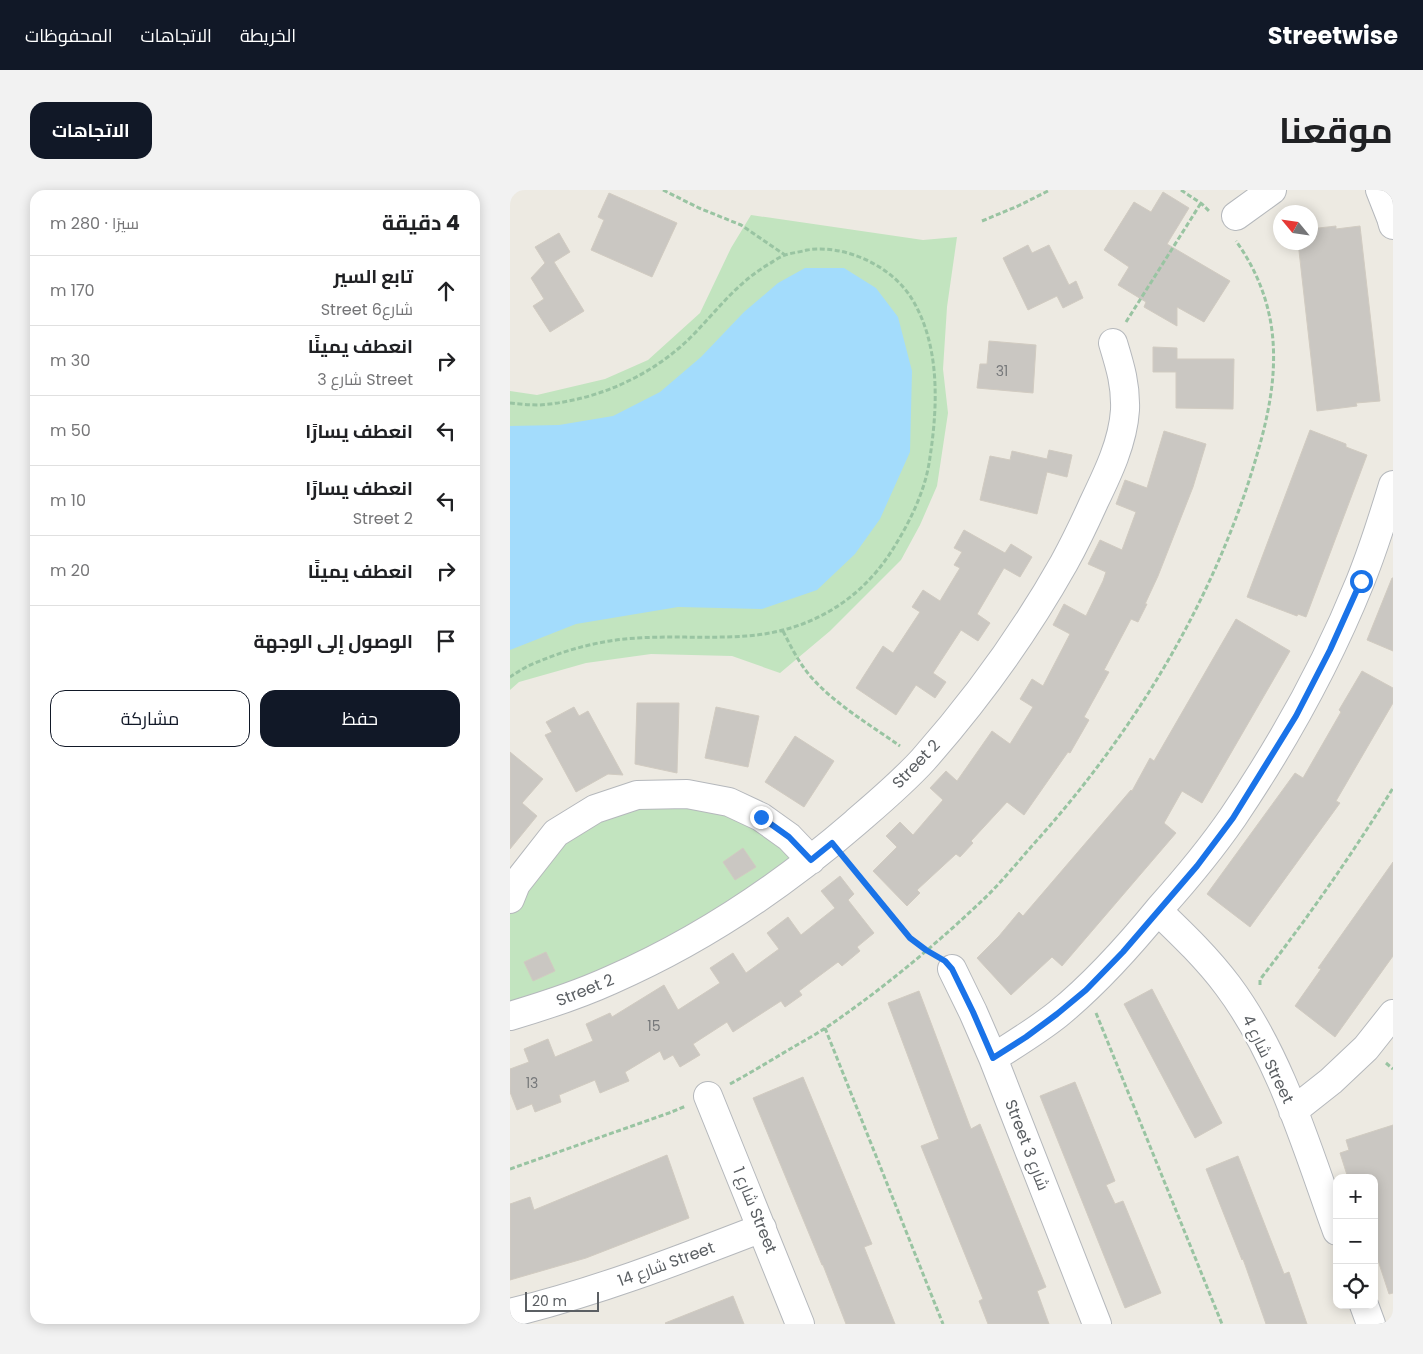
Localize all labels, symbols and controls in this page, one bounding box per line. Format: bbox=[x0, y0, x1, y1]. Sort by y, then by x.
text: Streetwise bbox=[1268, 19, 1398, 52]
text: المحفوظات bbox=[25, 23, 113, 48]
text: الاتجاهات bbox=[141, 23, 212, 48]
text: الخريطة bbox=[240, 23, 296, 48]
button: الاتجاهات bbox=[30, 102, 152, 159]
text: موقعنا bbox=[1279, 106, 1393, 155]
north arrow bbox=[1273, 205, 1318, 250]
text: 4 دقيقة bbox=[382, 208, 460, 237]
text: سيرًا · 280 m bbox=[50, 212, 139, 235]
text: تابع السير bbox=[333, 263, 413, 290]
icon: ahead bbox=[432, 277, 460, 305]
text: 170 m bbox=[50, 279, 95, 302]
text: شارع6 Street bbox=[321, 298, 413, 321]
text: انعطف يمينًا bbox=[308, 333, 413, 360]
icon: right bbox=[432, 347, 460, 375]
text: 30 m bbox=[50, 349, 90, 372]
house number: 31 bbox=[996, 361, 1008, 381]
text: Street شارع 3 bbox=[317, 368, 413, 391]
icon: left bbox=[432, 417, 460, 445]
text: انعطف يسارًا bbox=[305, 418, 413, 445]
text: 50 m bbox=[50, 419, 91, 442]
text: انعطف يسارًا bbox=[305, 475, 413, 502]
icon: left bbox=[432, 487, 460, 515]
text: 10 m bbox=[50, 489, 86, 512]
text: Street 2 bbox=[353, 507, 413, 530]
icon: right bbox=[432, 557, 460, 585]
text: انعطف يمينًا bbox=[308, 558, 413, 585]
text: 20 m bbox=[50, 559, 90, 582]
route start bbox=[1350, 570, 1373, 593]
icon: arrive bbox=[432, 627, 460, 655]
text: الوصول إلى الوجهة bbox=[254, 628, 413, 655]
button: مشاركة bbox=[50, 690, 250, 747]
button: حفظ bbox=[260, 690, 460, 747]
street label: Street 2 bbox=[887, 734, 945, 794]
route end bbox=[750, 806, 773, 829]
street label: Street 2 bbox=[553, 968, 617, 1012]
street label: شارع 4 Street bbox=[1237, 1011, 1300, 1108]
house number: 15 bbox=[647, 1016, 661, 1036]
house number: 13 bbox=[526, 1073, 538, 1093]
street label: Street شارع 3 bbox=[999, 1096, 1055, 1194]
street label: شارع 1 Street bbox=[727, 1163, 783, 1257]
map controls bbox=[1333, 1174, 1378, 1309]
button: + bbox=[1333, 1174, 1378, 1219]
button: − bbox=[1333, 1219, 1378, 1264]
street label: شارع 14 Street bbox=[614, 1236, 718, 1292]
button: locate bbox=[1333, 1264, 1378, 1309]
scale bar bbox=[525, 1289, 599, 1312]
text: 20 m bbox=[532, 1291, 567, 1311]

